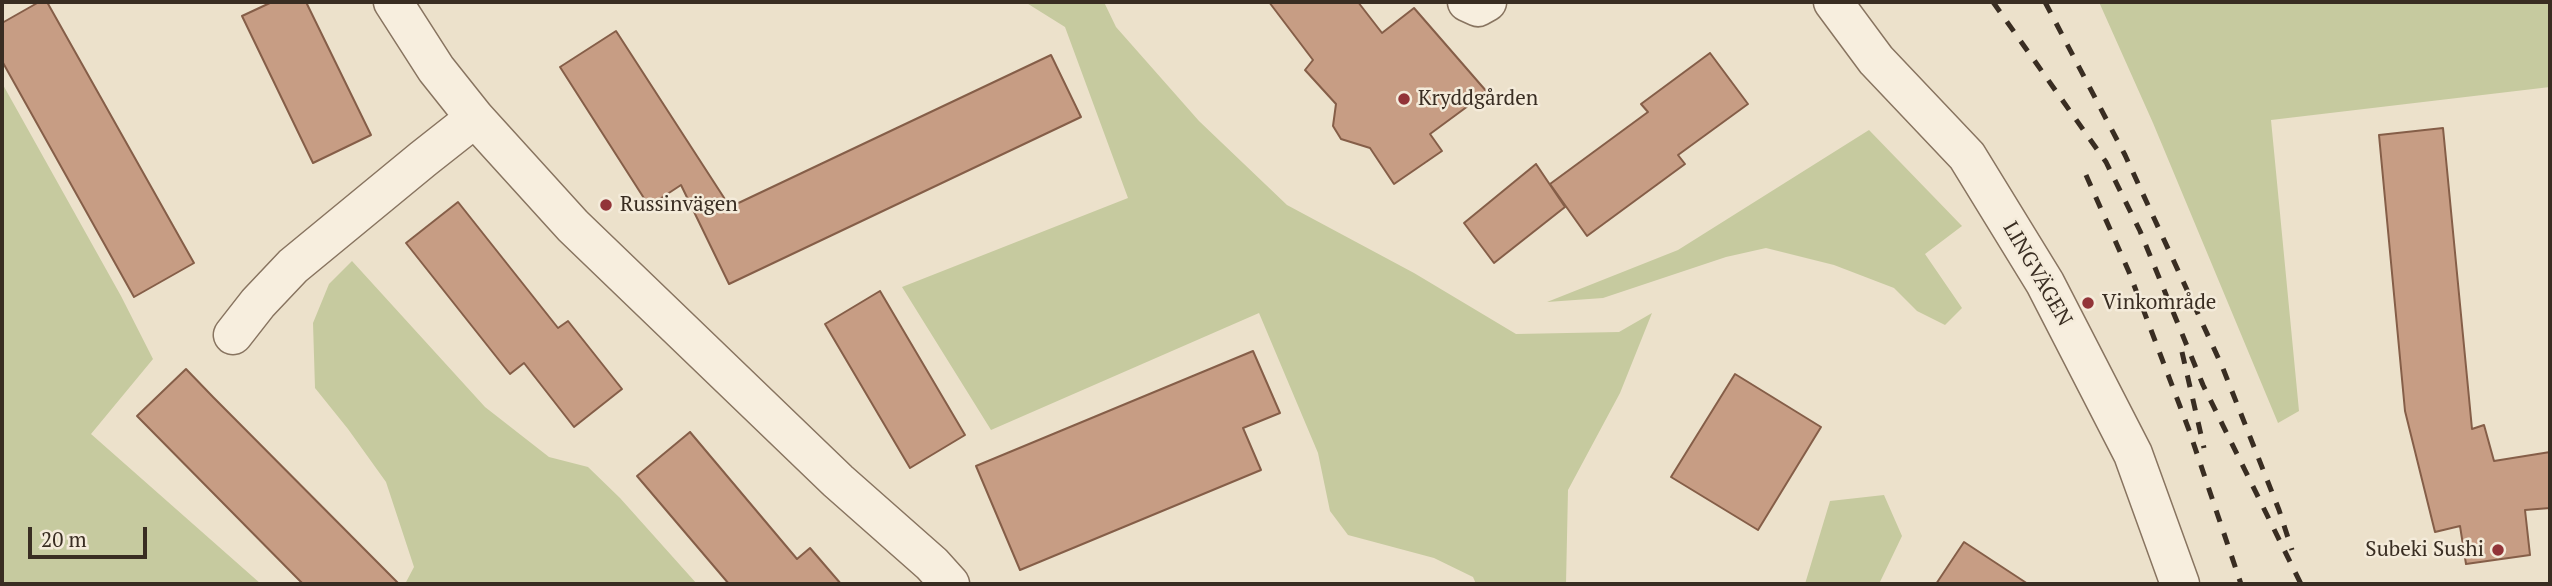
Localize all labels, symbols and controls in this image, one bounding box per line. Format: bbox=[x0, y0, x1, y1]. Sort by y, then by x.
place label: Kryddgården bbox=[1418, 86, 1538, 112]
marker: Kryddgården bbox=[1396, 91, 1412, 107]
place label: Russinvägen bbox=[620, 192, 738, 218]
marker: Russinvägen bbox=[598, 197, 614, 213]
street label: LINGVÄGEN bbox=[1997, 217, 2077, 331]
place label: Vinkområde bbox=[2102, 290, 2216, 316]
marker: Vinkområde bbox=[2080, 295, 2096, 311]
scale bar bbox=[32, 512, 150, 556]
text: 20 m bbox=[41, 525, 87, 553]
place label: Subeki Sushi bbox=[2365, 537, 2484, 563]
marker: Subeki Sushi bbox=[2490, 542, 2506, 558]

